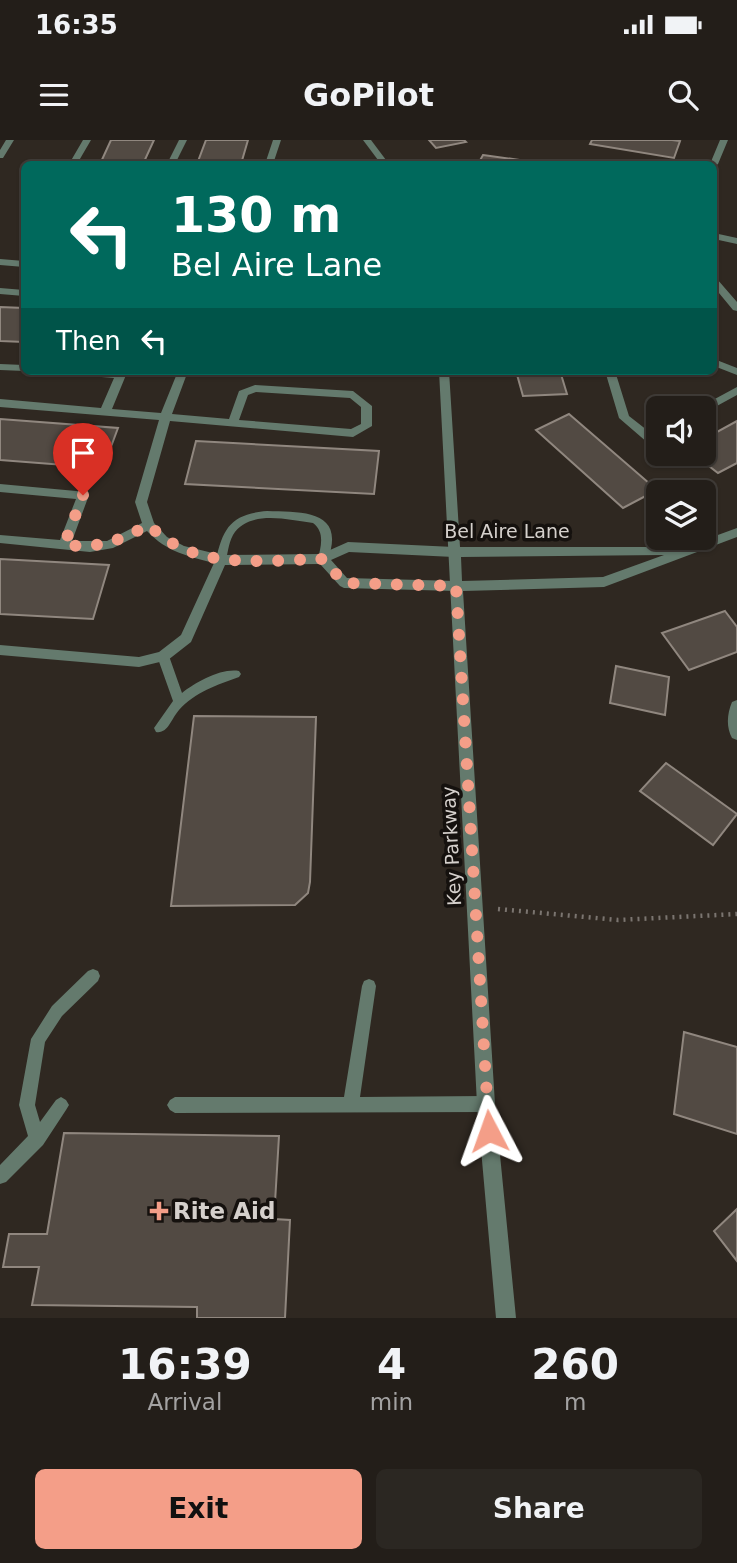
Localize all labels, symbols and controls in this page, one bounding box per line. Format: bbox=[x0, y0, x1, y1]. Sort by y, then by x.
text: 16:35 bbox=[35, 10, 118, 40]
icon: menu bbox=[35, 76, 73, 114]
text: GoPilot bbox=[303, 76, 434, 114]
icon: search bbox=[664, 76, 702, 114]
text: 130 m bbox=[171, 187, 341, 244]
icon: left bbox=[56, 189, 147, 280]
text: Bel Aire Lane bbox=[171, 246, 382, 284]
icon: left bbox=[135, 322, 173, 360]
text: Then bbox=[56, 326, 121, 356]
map controls bbox=[646, 396, 716, 550]
button: sound bbox=[646, 396, 716, 466]
pin bbox=[53, 423, 113, 495]
icon: arrive bbox=[64, 434, 102, 472]
button: layers bbox=[646, 480, 716, 550]
street label: Bel Aire Lane bbox=[444, 520, 570, 542]
street label: Key Parkway bbox=[437, 786, 465, 906]
position arrow bbox=[452, 1094, 526, 1168]
place label: Rite Aid bbox=[173, 1198, 275, 1224]
marker: Rite Aid bbox=[151, 1203, 167, 1219]
text: 16:39 bbox=[118, 1340, 252, 1389]
text: 4 bbox=[377, 1340, 406, 1389]
text: 260 bbox=[531, 1340, 619, 1389]
text: Arrival bbox=[148, 1389, 222, 1415]
text: min bbox=[370, 1389, 413, 1415]
text: m bbox=[564, 1389, 586, 1415]
button: Exit bbox=[35, 1469, 362, 1549]
button: Share bbox=[376, 1469, 702, 1549]

